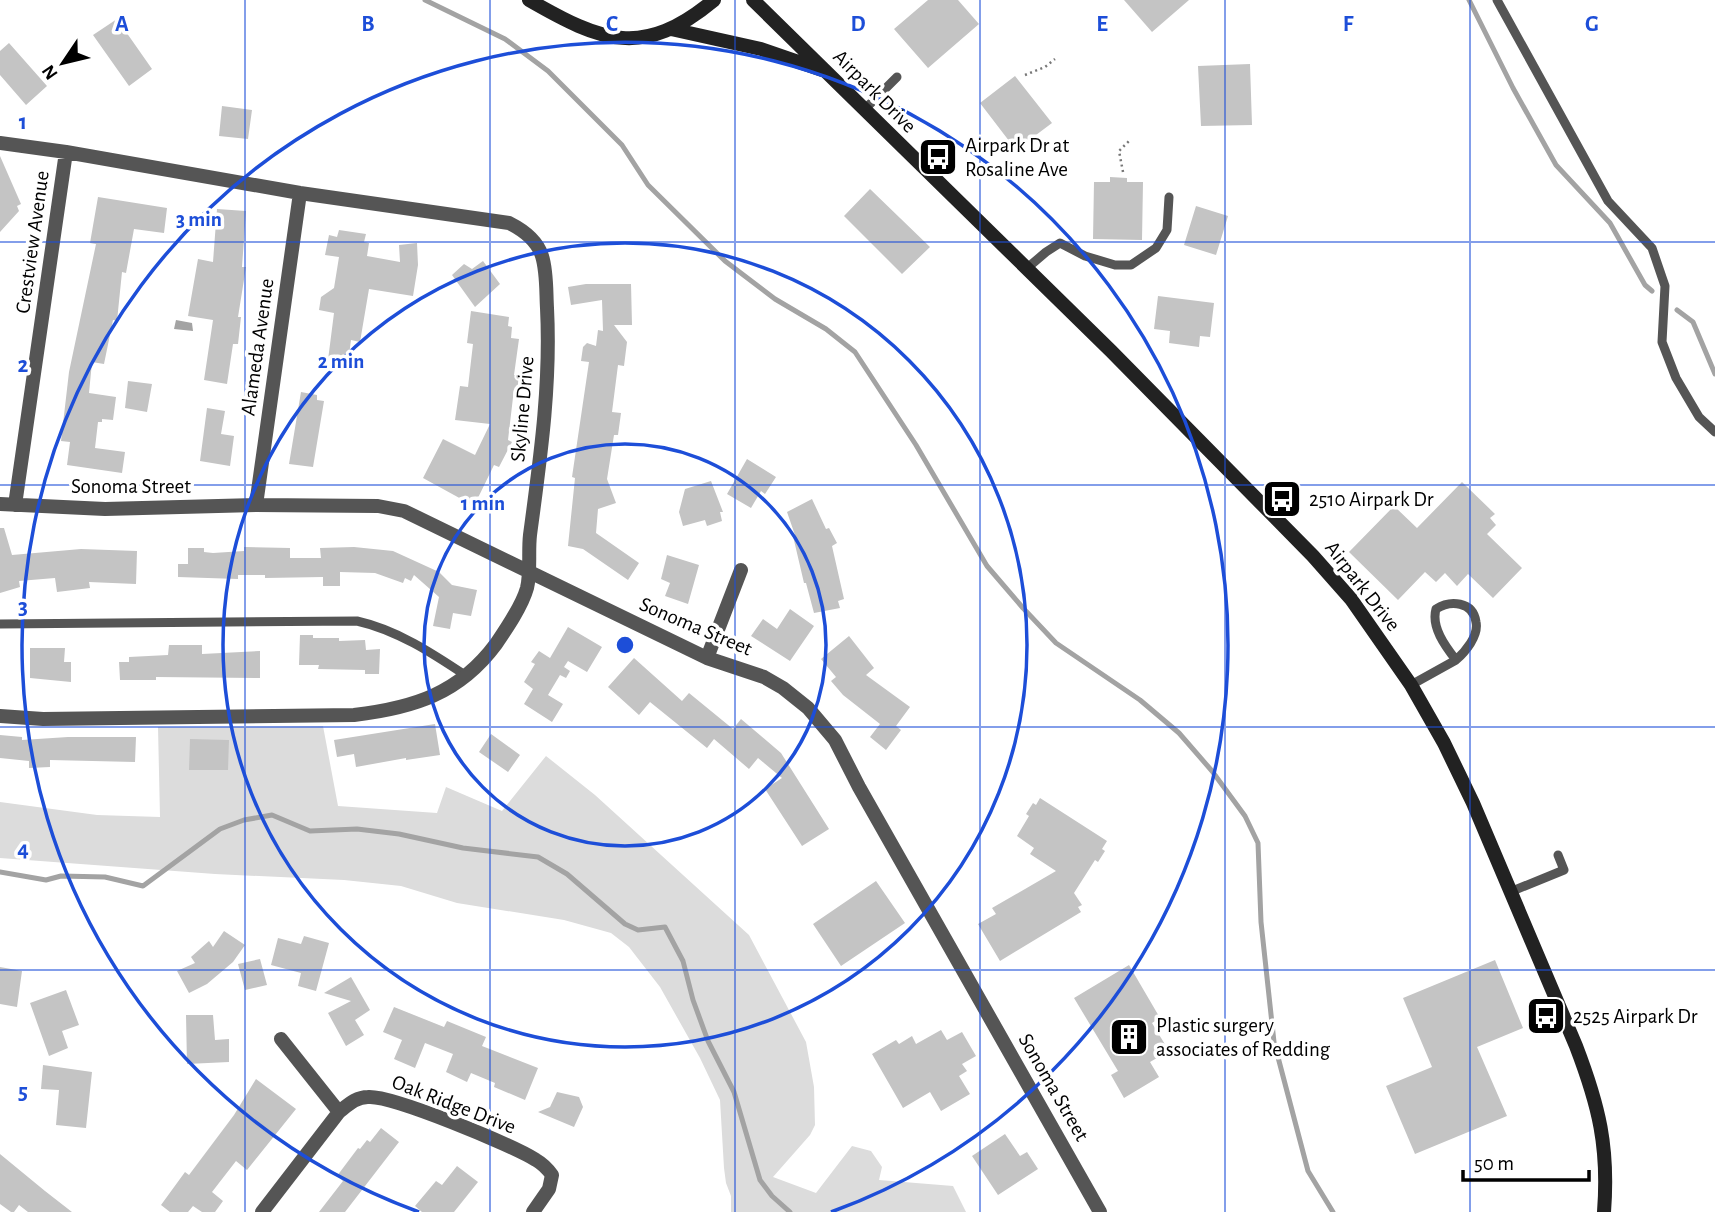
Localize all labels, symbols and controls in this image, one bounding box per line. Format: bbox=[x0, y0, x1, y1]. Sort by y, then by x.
text: A bbox=[115, 13, 129, 36]
text: B bbox=[361, 13, 375, 36]
text: C bbox=[606, 13, 618, 36]
text: D bbox=[850, 13, 866, 36]
text: E bbox=[1096, 13, 1108, 36]
text: F bbox=[1343, 13, 1354, 36]
text: G bbox=[1585, 13, 1599, 36]
north arrow bbox=[28, 28, 98, 98]
street label: Airpark Drive bbox=[829, 46, 920, 137]
text: N bbox=[39, 61, 62, 83]
text: 1 bbox=[19, 111, 27, 134]
place label: Airpark Dr at Rosaline Ave bbox=[965, 135, 1070, 180]
bus stop icon: Airpark Dr at Rosaline Ave bbox=[917, 136, 959, 178]
street label: Crestview Avenue bbox=[12, 169, 53, 315]
text: 3 min bbox=[176, 209, 222, 230]
street label: Alameda Avenue bbox=[237, 277, 278, 417]
text: 2 min bbox=[318, 351, 364, 372]
text: 2 bbox=[18, 354, 29, 377]
street label: Skyline Drive bbox=[507, 355, 538, 463]
street label: Sonoma Street bbox=[71, 476, 191, 497]
bus stop icon: 2510 Airpark Dr bbox=[1261, 478, 1303, 520]
place label: 2510 Airpark Dr bbox=[1309, 489, 1434, 510]
text: 1 min bbox=[461, 493, 505, 514]
street label: Airpark Drive bbox=[1321, 537, 1404, 635]
street label: Sonoma Street bbox=[637, 593, 755, 660]
text: 3 bbox=[18, 596, 28, 619]
centre of rings bbox=[613, 633, 637, 657]
text: 4 bbox=[17, 838, 29, 861]
bus stop icon: 2525 Airpark Dr bbox=[1525, 995, 1567, 1037]
place label: 2525 Airpark Dr bbox=[1573, 1006, 1698, 1027]
place label: Plastic surgery associates of Redding bbox=[1156, 1015, 1331, 1060]
building icon: Plastic surgery associates of Redding bbox=[1108, 1016, 1150, 1058]
street label: Sonoma Street bbox=[1014, 1030, 1093, 1145]
street label: Oak Ridge Drive bbox=[389, 1071, 519, 1138]
text: 5 bbox=[18, 1081, 28, 1104]
scale bar bbox=[1463, 1138, 1589, 1182]
text: 50 m bbox=[1474, 1153, 1514, 1174]

